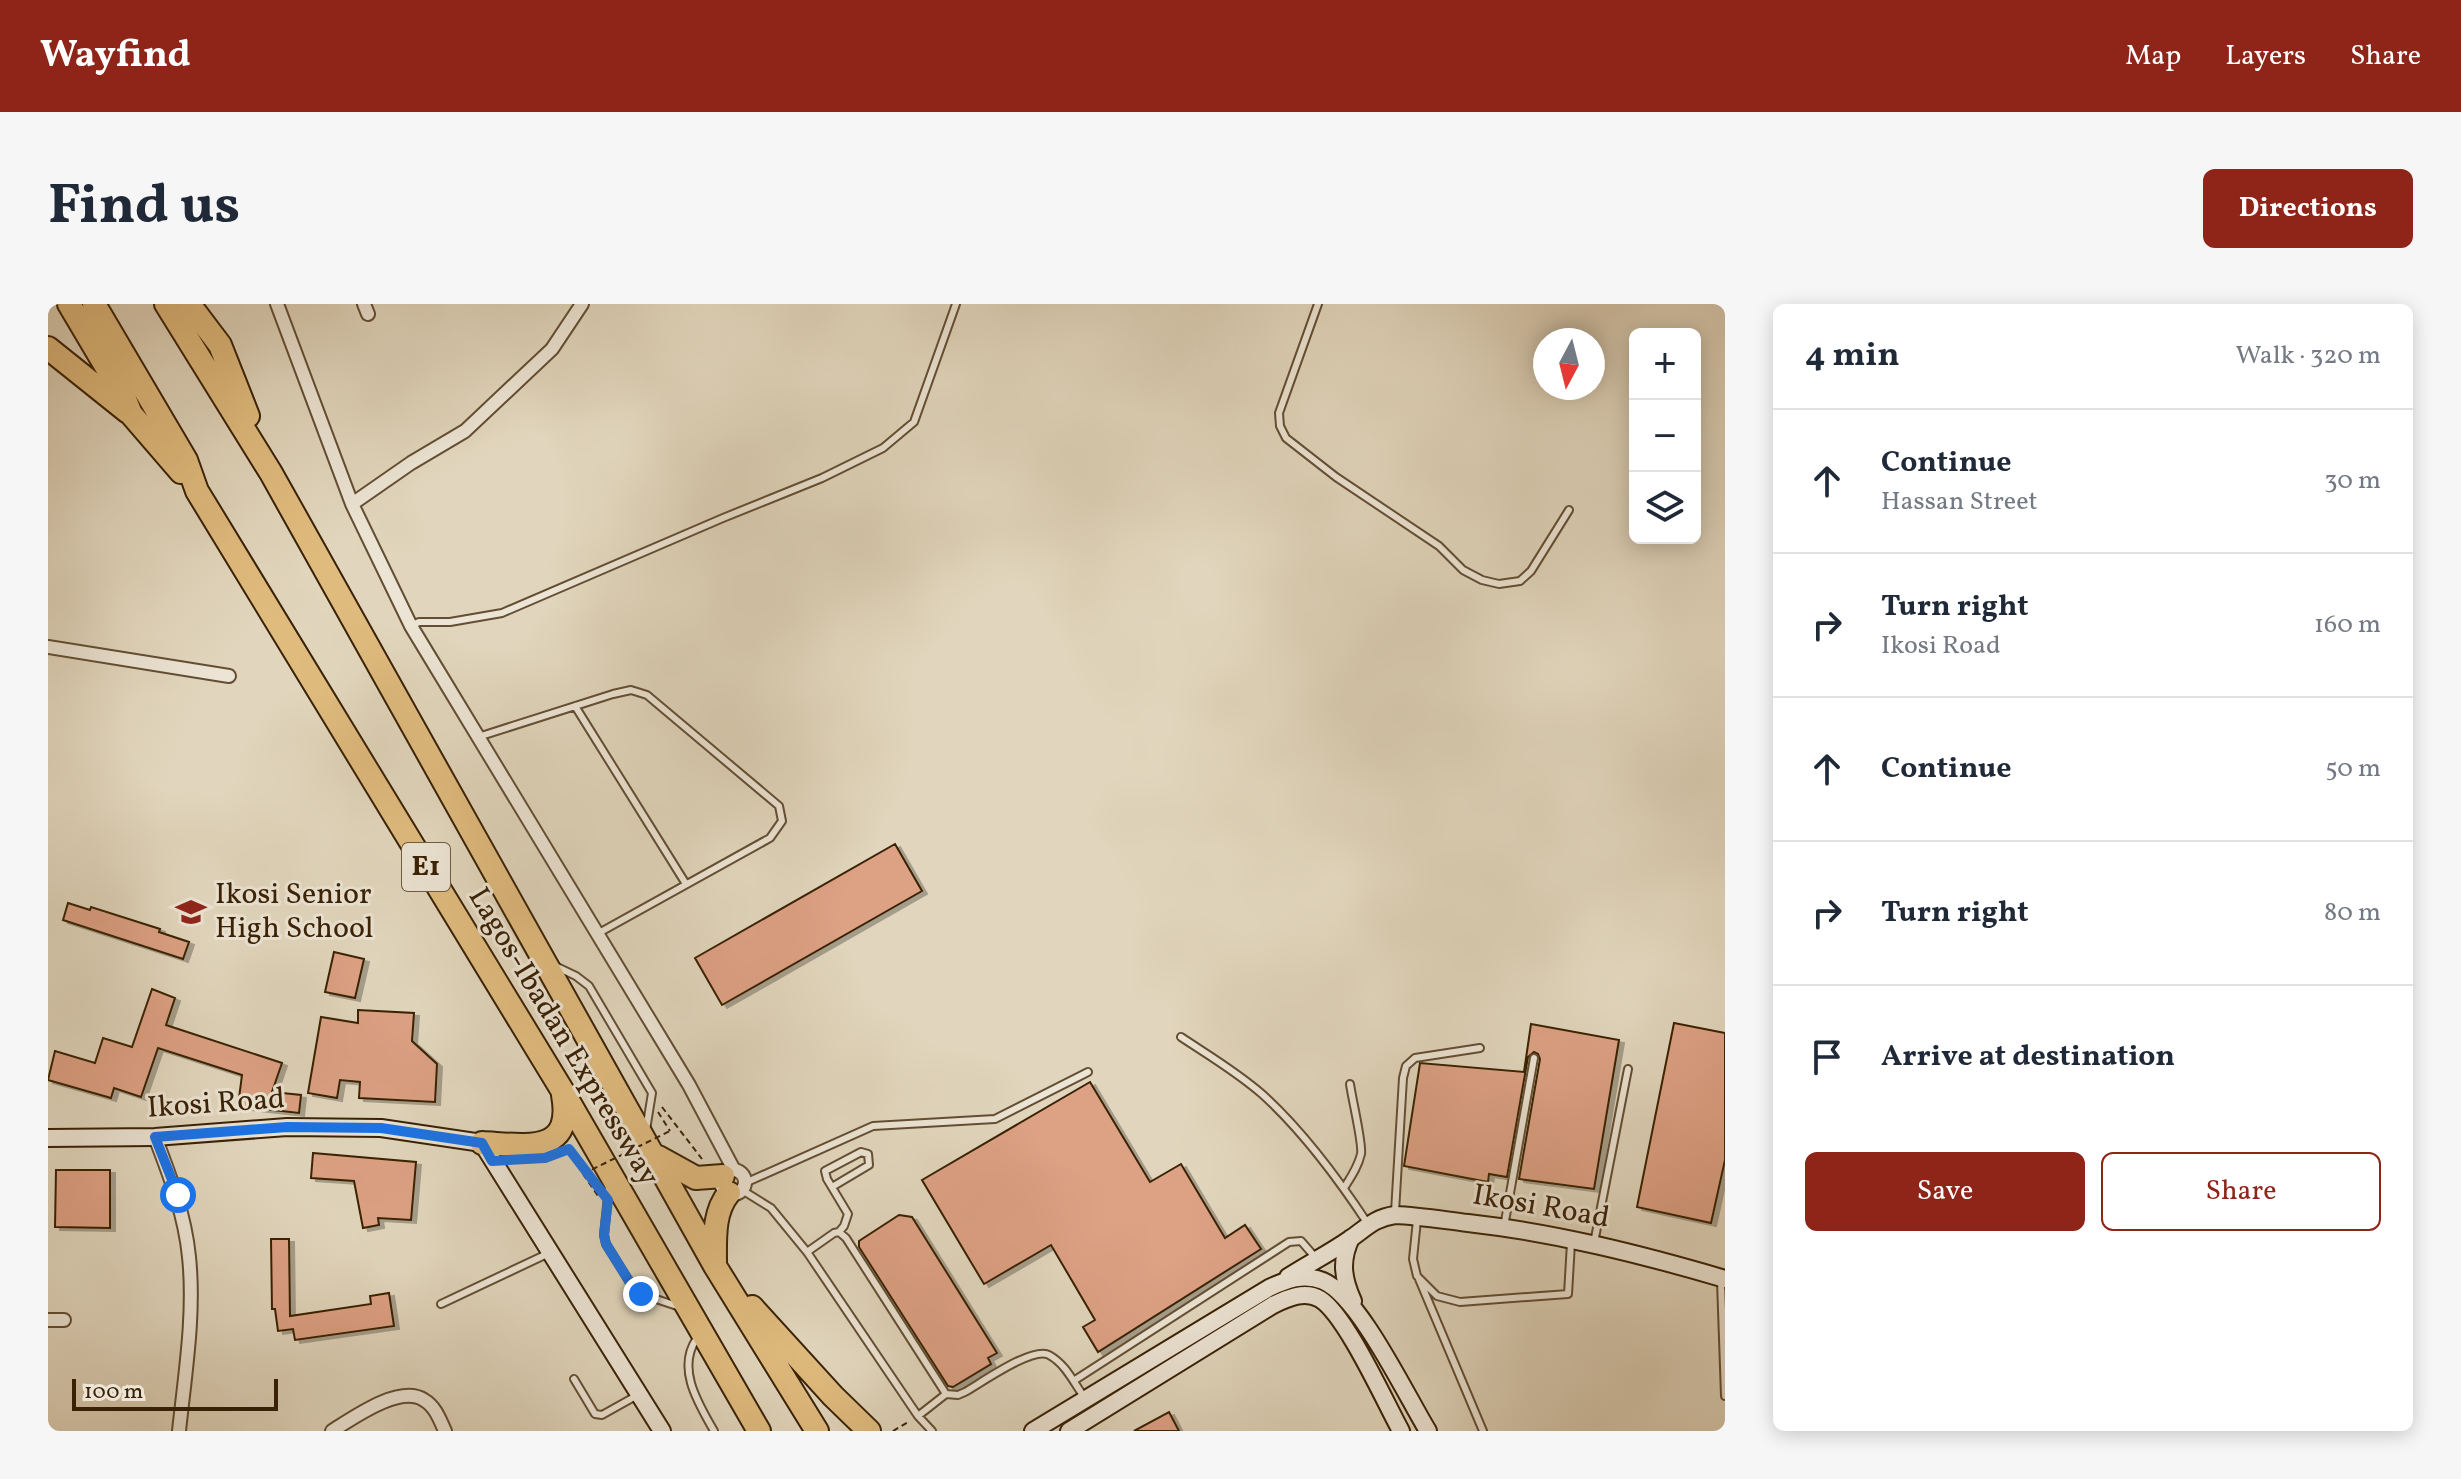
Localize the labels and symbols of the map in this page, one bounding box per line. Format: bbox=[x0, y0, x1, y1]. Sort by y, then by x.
north arrow bbox=[1533, 328, 1605, 400]
road number: E1 bbox=[402, 843, 450, 891]
place label: Ikosi Senior High School bbox=[215, 874, 374, 950]
street label: Lagos-Ibadan Expressway bbox=[457, 880, 669, 1194]
school or university icon: Ikosi Senior High School bbox=[174, 895, 208, 929]
street label: Ikosi Road bbox=[146, 1078, 286, 1130]
street label: Ikosi Road bbox=[1469, 1174, 1613, 1240]
route start bbox=[160, 1177, 196, 1213]
route end bbox=[623, 1276, 659, 1312]
scale bar bbox=[72, 1375, 278, 1411]

